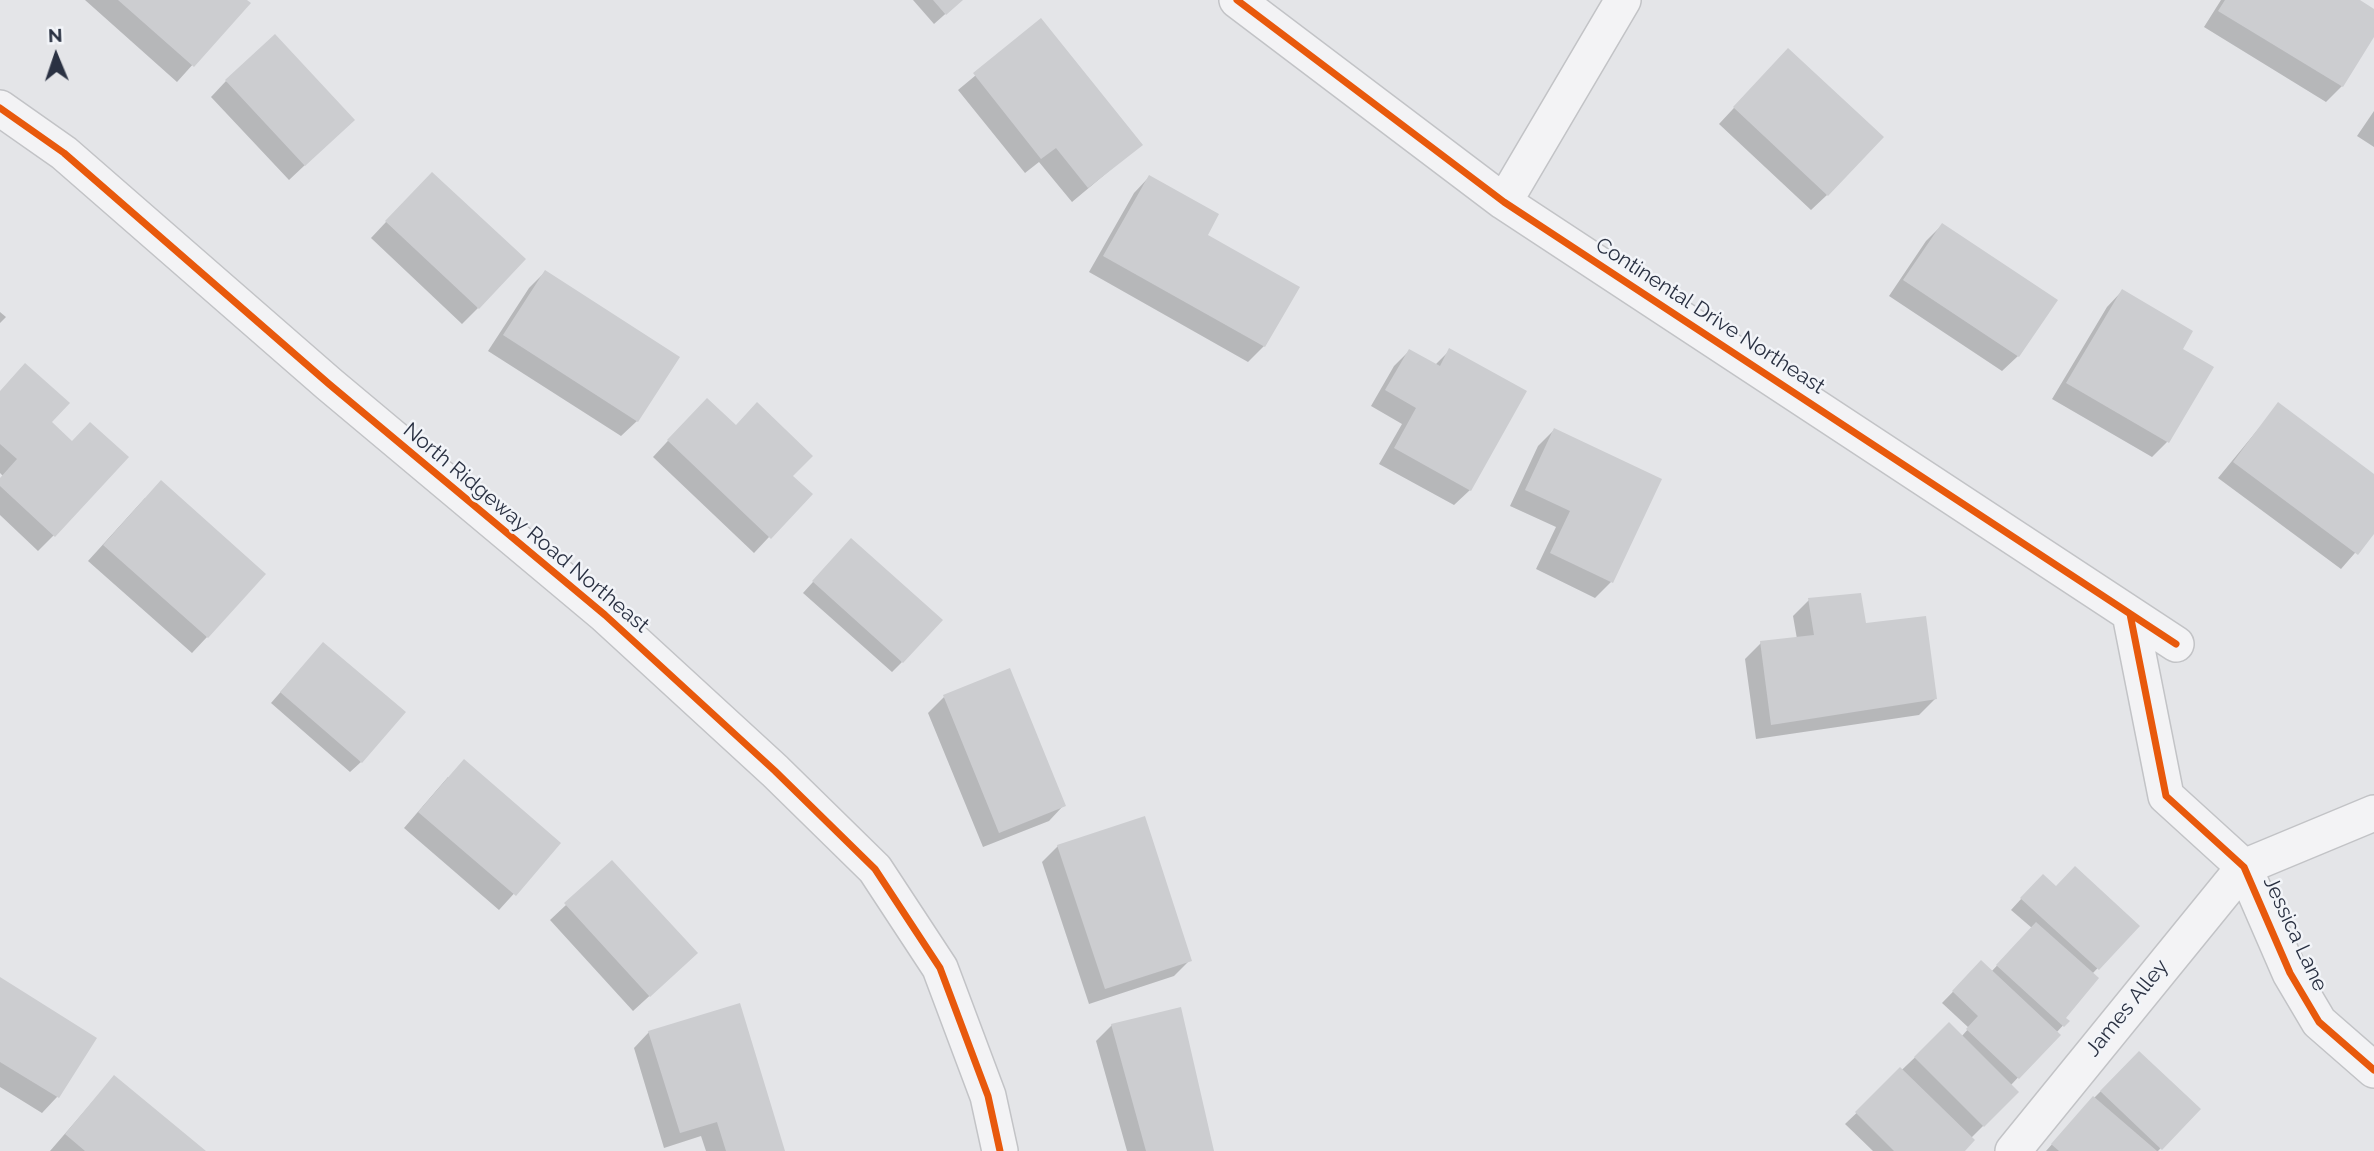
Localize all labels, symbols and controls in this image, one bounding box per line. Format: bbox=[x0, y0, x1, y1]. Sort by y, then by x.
north arrow bbox=[21, 21, 91, 91]
text: N bbox=[48, 24, 63, 46]
street label: Continental Drive Northeast bbox=[1591, 232, 1829, 400]
street label: North Ridgeway Road Northeast bbox=[398, 418, 654, 638]
street label: Jessica Lane bbox=[2257, 873, 2333, 995]
street label: James Alley bbox=[2080, 954, 2174, 1062]

